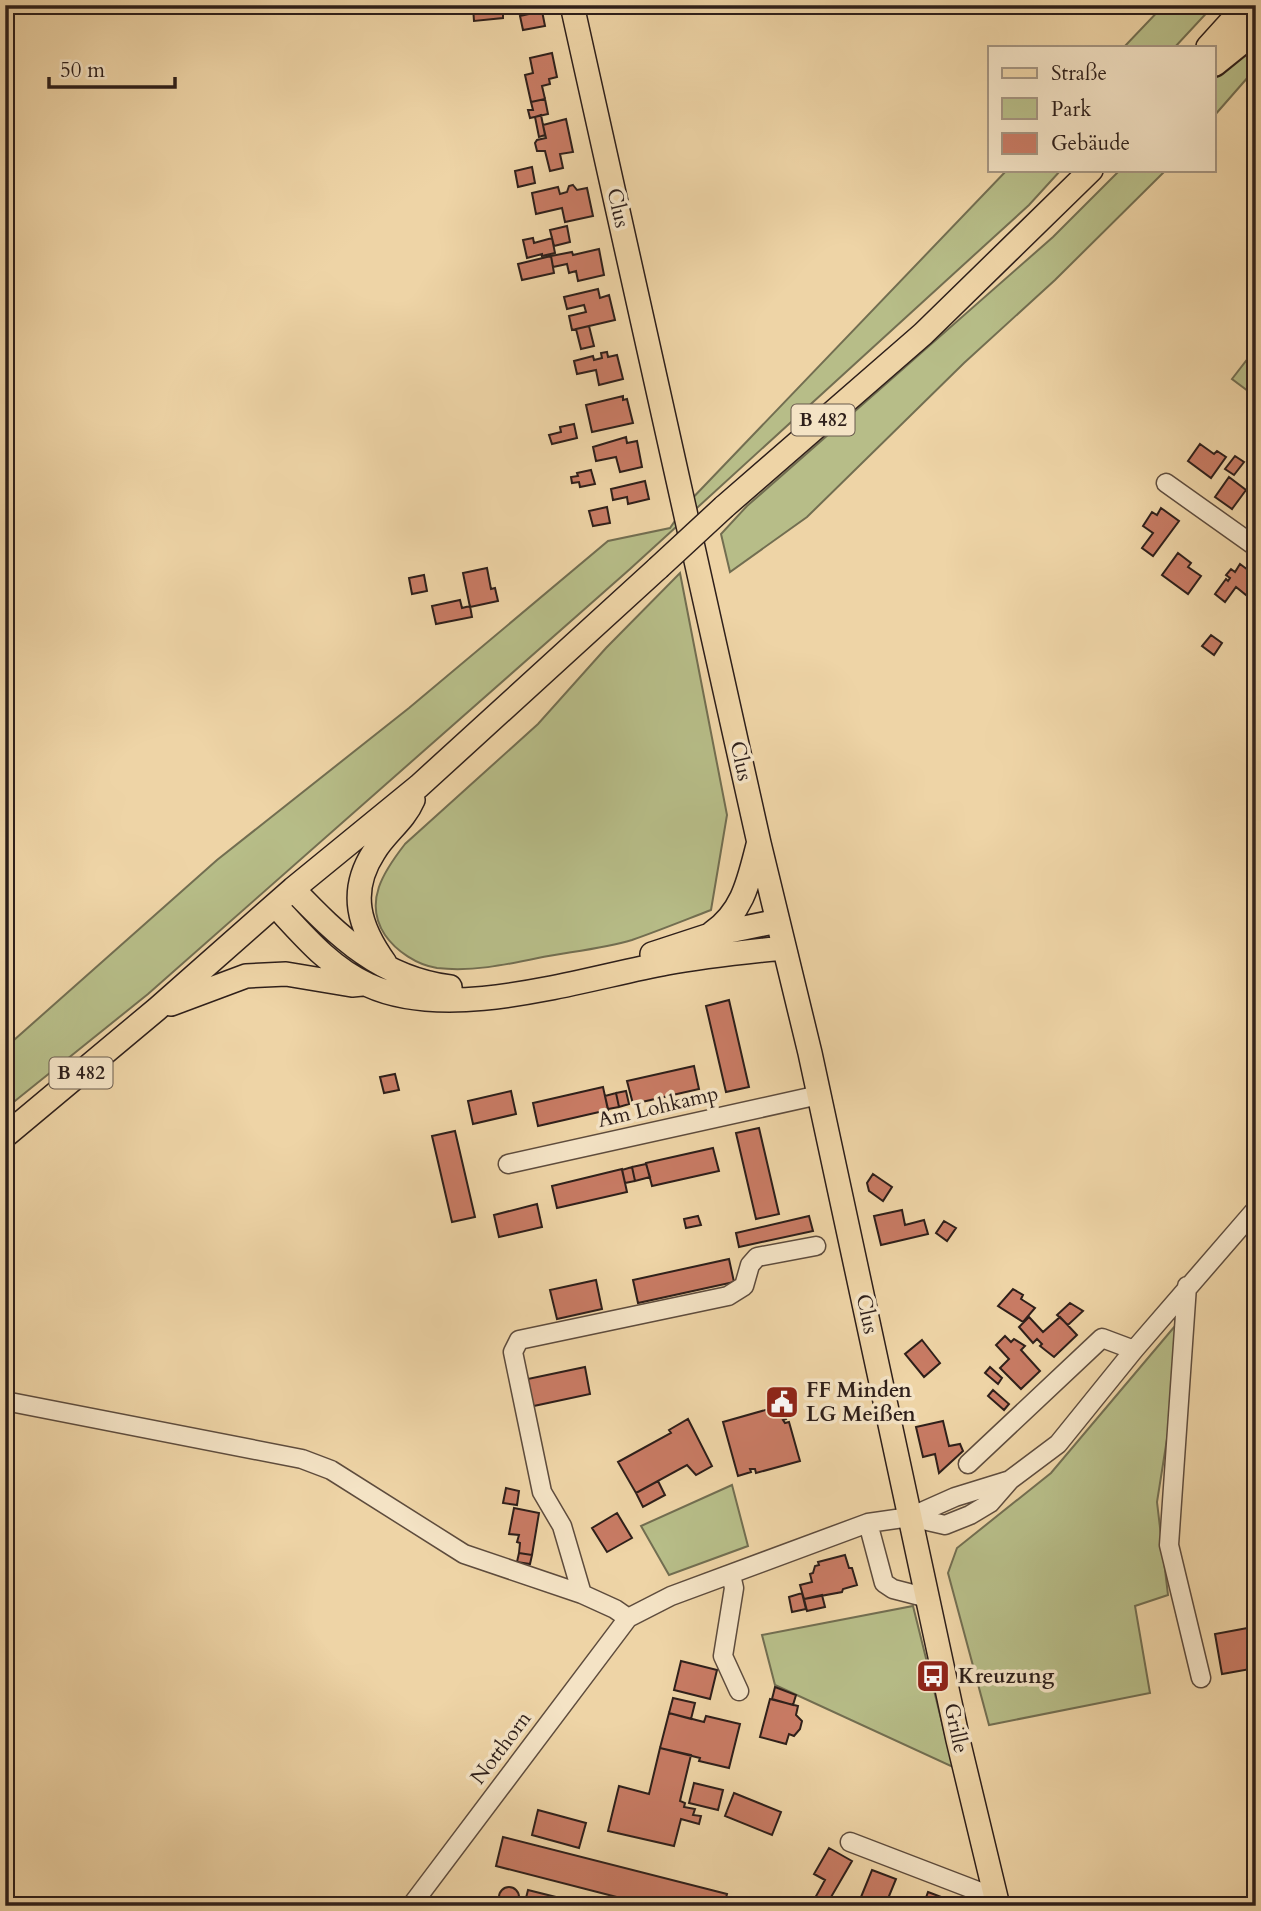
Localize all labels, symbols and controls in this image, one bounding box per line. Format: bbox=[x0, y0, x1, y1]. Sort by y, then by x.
scale bar bbox=[49, 46, 175, 90]
legend bbox=[988, 46, 1216, 172]
text: 50 m bbox=[60, 56, 105, 85]
text: Straße bbox=[1051, 59, 1107, 88]
text: Park bbox=[1051, 95, 1092, 124]
text: Gebäude bbox=[1051, 129, 1130, 158]
street label: Clus bbox=[599, 185, 637, 231]
road number: B 482 bbox=[792, 404, 854, 436]
street label: Clus bbox=[723, 738, 759, 784]
road number: B 482 bbox=[50, 1058, 112, 1088]
street label: Am Lohkamp bbox=[595, 1079, 721, 1135]
street label: Clus bbox=[849, 1291, 885, 1337]
place label: FF Minden LG Meißen bbox=[806, 1376, 916, 1429]
public building icon: FF Minden LG Meißen bbox=[763, 1383, 801, 1421]
bus stop icon: Kreuzung bbox=[914, 1657, 952, 1695]
place label: Kreuzung bbox=[958, 1662, 1055, 1691]
street label: Grille bbox=[937, 1700, 975, 1756]
street label: Notthorn bbox=[464, 1705, 538, 1791]

